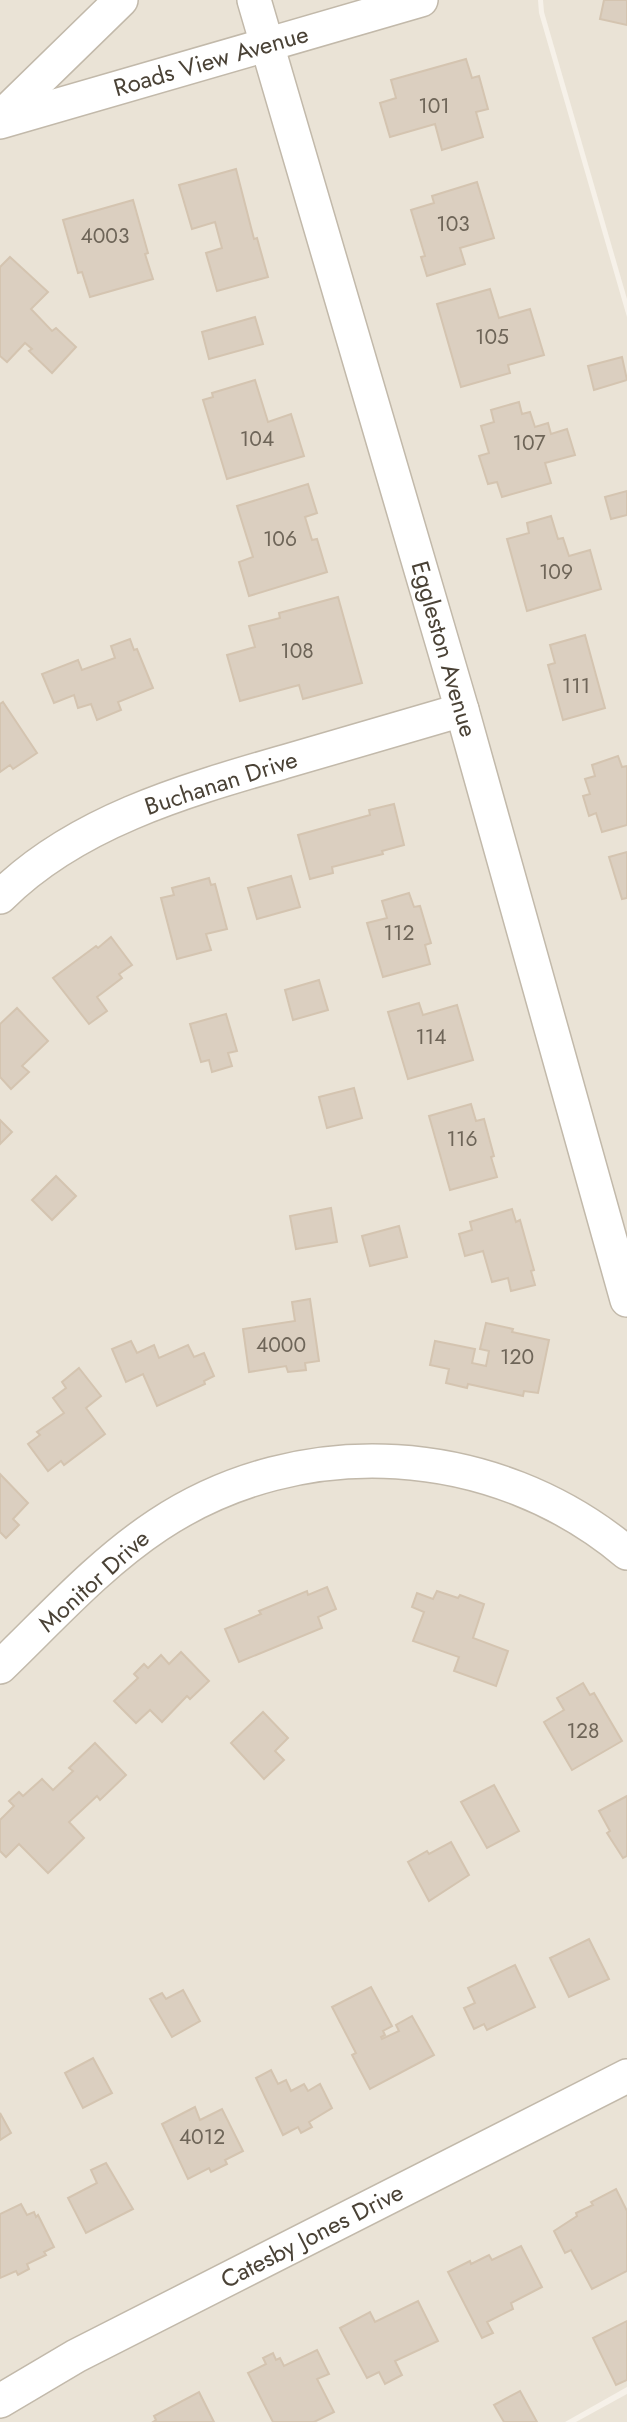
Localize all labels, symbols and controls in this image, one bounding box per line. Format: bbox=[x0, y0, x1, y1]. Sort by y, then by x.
street label: Roads View Avenue bbox=[109, 16, 312, 105]
house number: 101 bbox=[418, 91, 450, 121]
house number: 103 bbox=[436, 209, 470, 239]
house number: 4003 bbox=[81, 221, 129, 251]
house number: 105 bbox=[475, 322, 509, 352]
house number: 104 bbox=[240, 424, 274, 454]
house number: 107 bbox=[512, 428, 546, 458]
house number: 106 bbox=[263, 524, 297, 554]
street label: Eggleston Avenue bbox=[403, 557, 486, 741]
house number: 109 bbox=[539, 557, 573, 587]
house number: 108 bbox=[280, 636, 314, 666]
house number: 111 bbox=[562, 671, 590, 701]
street label: Buchanan Drive bbox=[140, 741, 302, 824]
house number: 112 bbox=[384, 918, 414, 948]
house number: 114 bbox=[415, 1022, 447, 1052]
house number: 116 bbox=[447, 1124, 478, 1154]
house number: 4000 bbox=[256, 1330, 306, 1360]
house number: 120 bbox=[500, 1342, 534, 1372]
street label: Monitor Drive bbox=[30, 1521, 157, 1640]
house number: 128 bbox=[567, 1716, 599, 1746]
house number: 4012 bbox=[179, 2122, 225, 2152]
street label: Catesby Jones Drive bbox=[214, 2174, 409, 2297]

